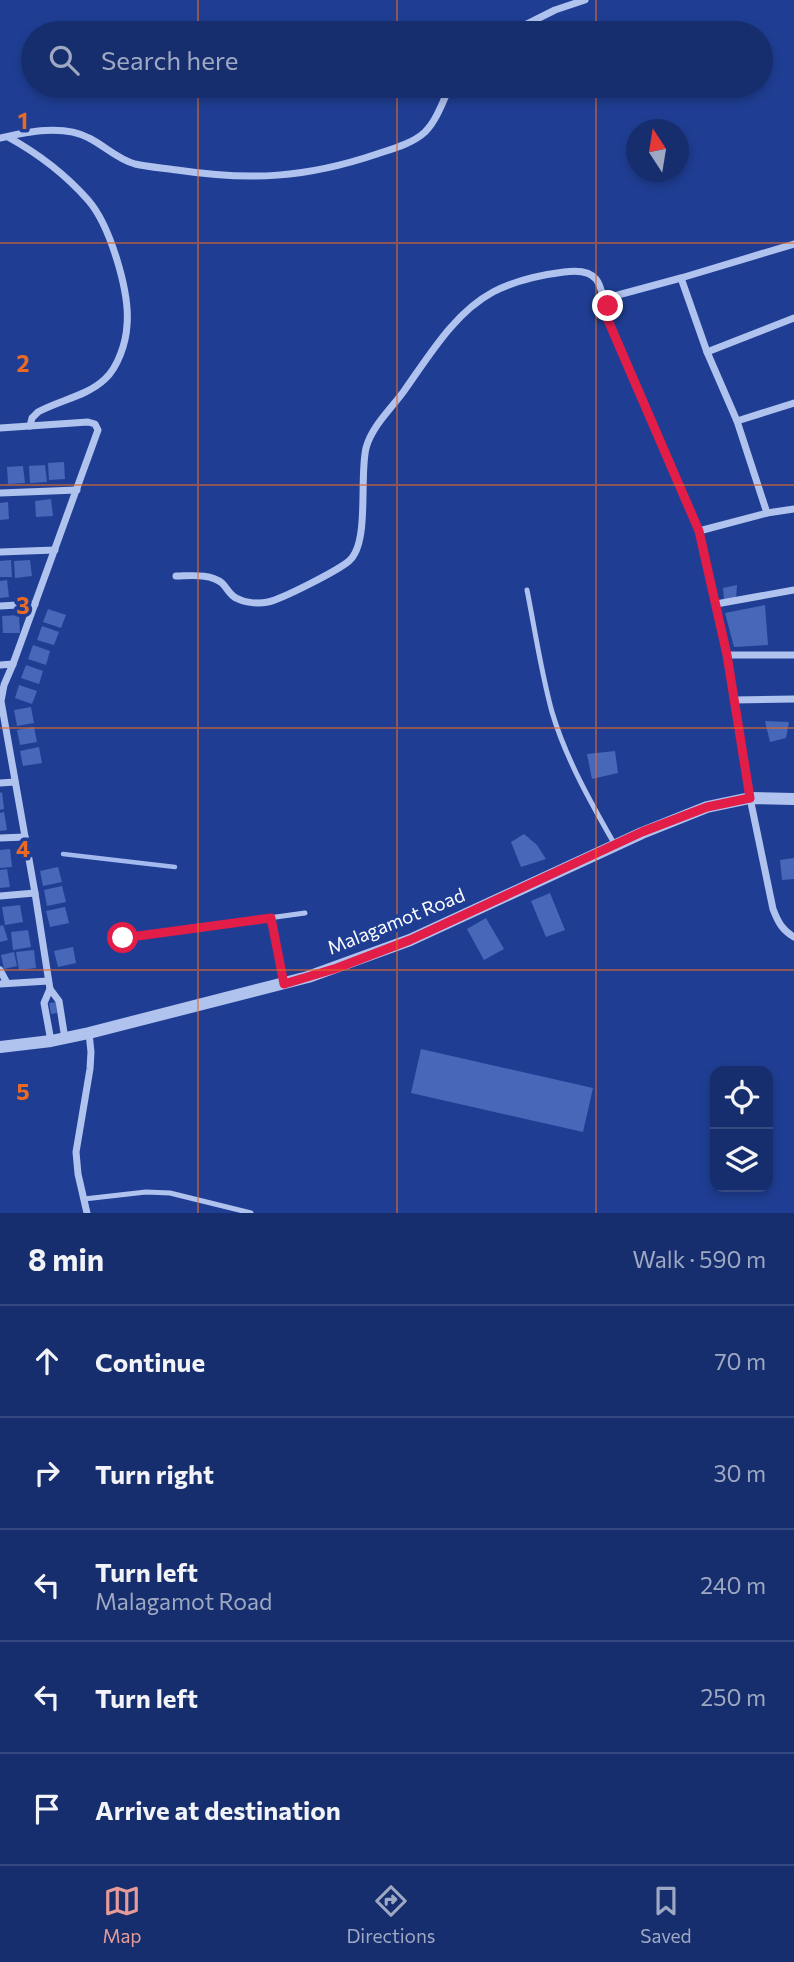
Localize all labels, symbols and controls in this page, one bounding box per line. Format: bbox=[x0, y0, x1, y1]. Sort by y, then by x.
search box bbox=[21, 21, 773, 98]
icon: search bbox=[45, 41, 83, 79]
text: Search here bbox=[101, 44, 239, 75]
text: 1 bbox=[18, 106, 28, 134]
north arrow bbox=[626, 119, 689, 182]
route end bbox=[592, 290, 623, 321]
text: 2 bbox=[16, 349, 30, 377]
text: 3 bbox=[16, 591, 30, 619]
text: 4 bbox=[16, 834, 30, 862]
street label: Malagamot Road bbox=[324, 882, 468, 959]
route start bbox=[107, 922, 138, 953]
map controls bbox=[710, 1066, 773, 1192]
button: locate bbox=[710, 1066, 773, 1129]
text: 5 bbox=[16, 1077, 30, 1105]
button: layers bbox=[710, 1129, 773, 1192]
text: 8 min bbox=[28, 1240, 104, 1277]
text: Walk · 590 m bbox=[633, 1245, 766, 1273]
icon: ahead bbox=[28, 1342, 66, 1380]
text: Continue bbox=[95, 1346, 205, 1377]
text: 70 m bbox=[714, 1347, 766, 1375]
icon: right bbox=[28, 1454, 66, 1492]
text: Turn right bbox=[95, 1458, 214, 1489]
text: 30 m bbox=[713, 1459, 766, 1487]
text: Turn left bbox=[95, 1556, 198, 1587]
icon: left bbox=[28, 1566, 66, 1604]
text: 240 m bbox=[700, 1571, 766, 1599]
text: Malagamot Road bbox=[95, 1587, 272, 1615]
icon: left bbox=[28, 1678, 66, 1716]
text: Turn left bbox=[95, 1682, 198, 1713]
text: 250 m bbox=[701, 1683, 766, 1711]
icon: arrive bbox=[28, 1790, 66, 1828]
text: Arrive at destination bbox=[95, 1794, 341, 1825]
tab: Map bbox=[102, 1882, 142, 1947]
tab: Directions bbox=[346, 1882, 436, 1947]
tab: Saved bbox=[640, 1882, 692, 1947]

